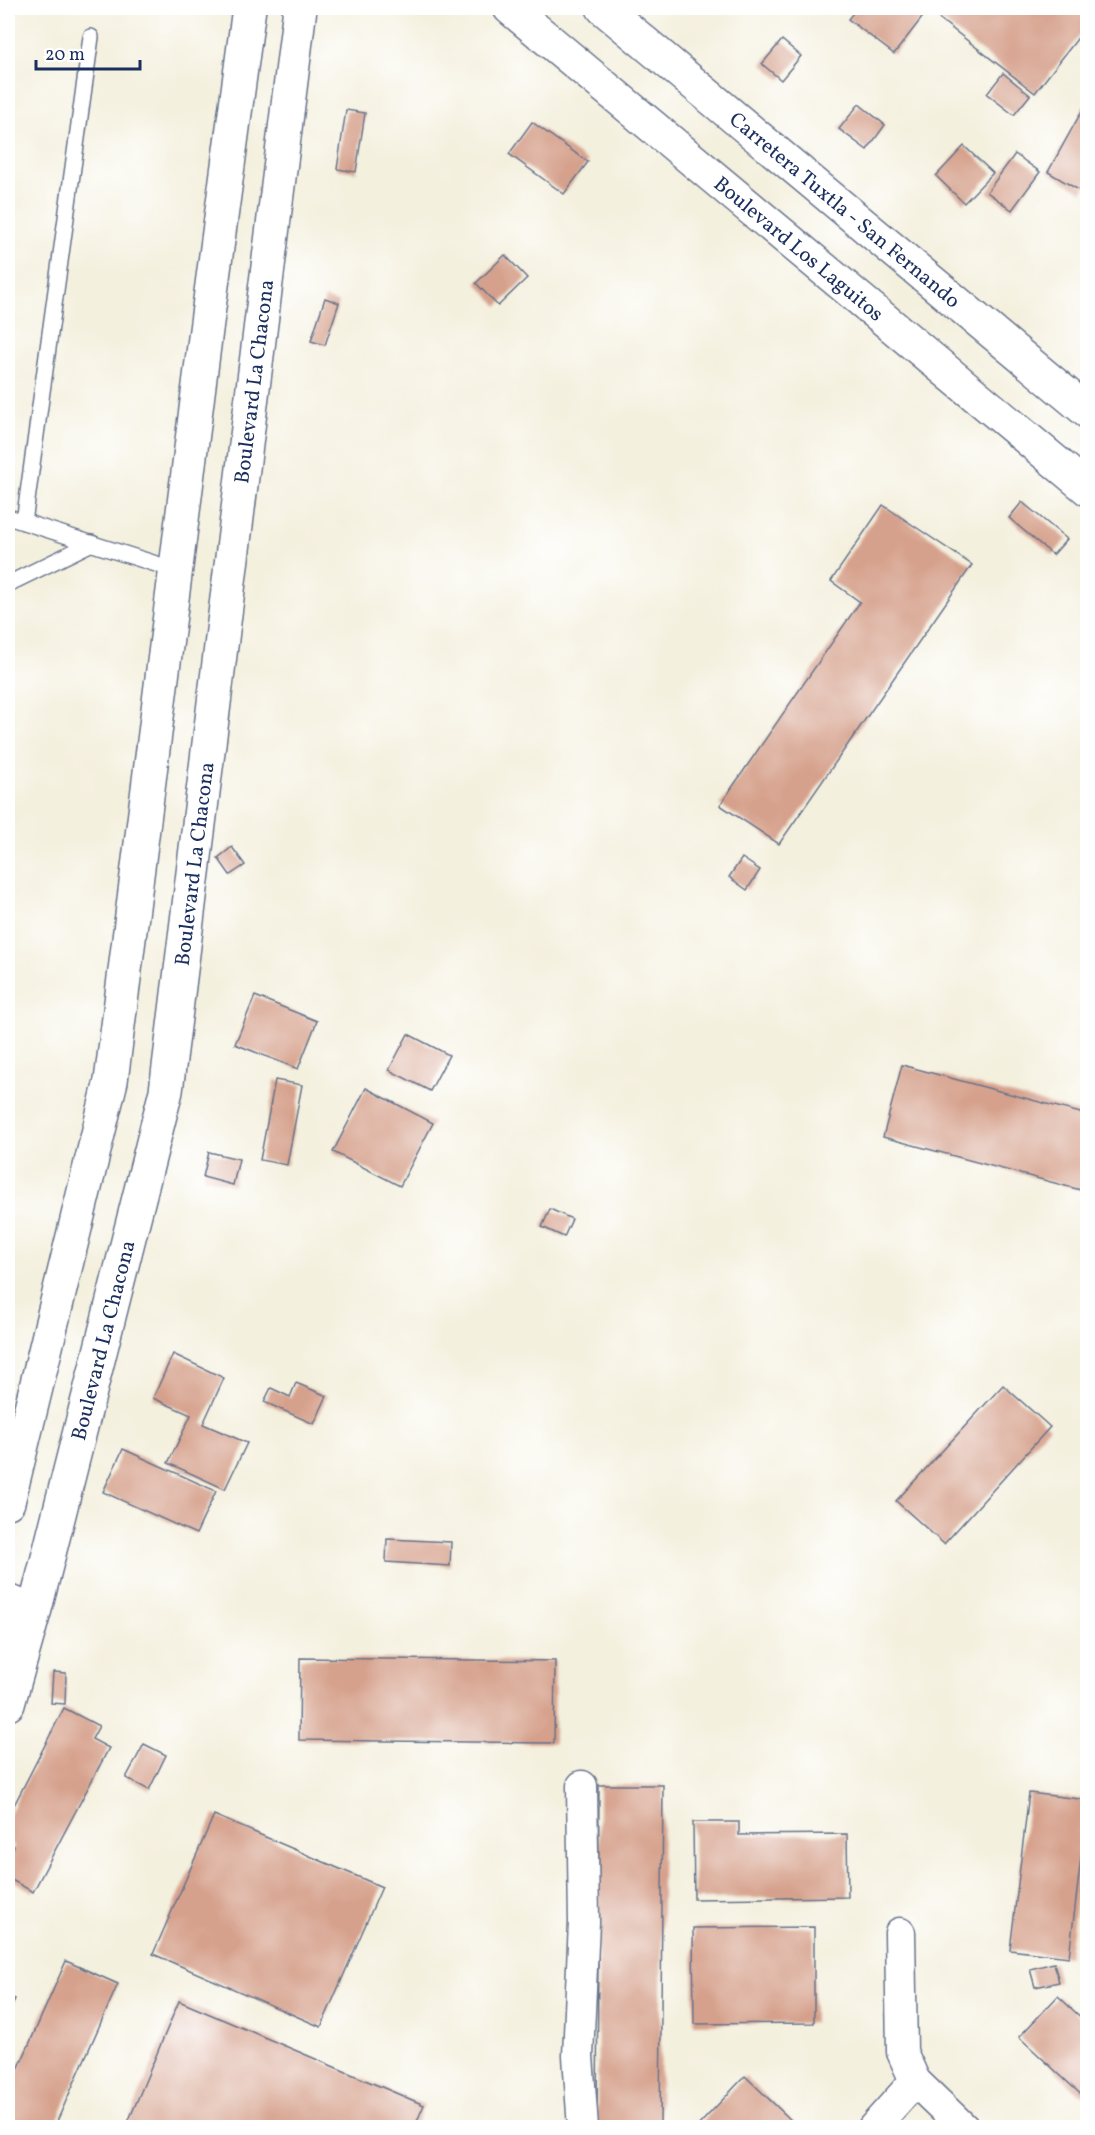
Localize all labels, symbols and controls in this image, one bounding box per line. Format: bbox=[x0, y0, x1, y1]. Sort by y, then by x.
scale bar bbox=[36, 33, 140, 71]
text: 20 m bbox=[45, 43, 85, 68]
street label: Carretera Tuxtla - San Fernando bbox=[722, 106, 966, 316]
street label: Boulevard Los Laguitos bbox=[707, 170, 889, 329]
street label: Boulevard La Chacona bbox=[228, 278, 282, 485]
street label: Boulevard La Chacona bbox=[169, 760, 223, 968]
street label: Boulevard La Chacona bbox=[65, 1237, 144, 1444]

